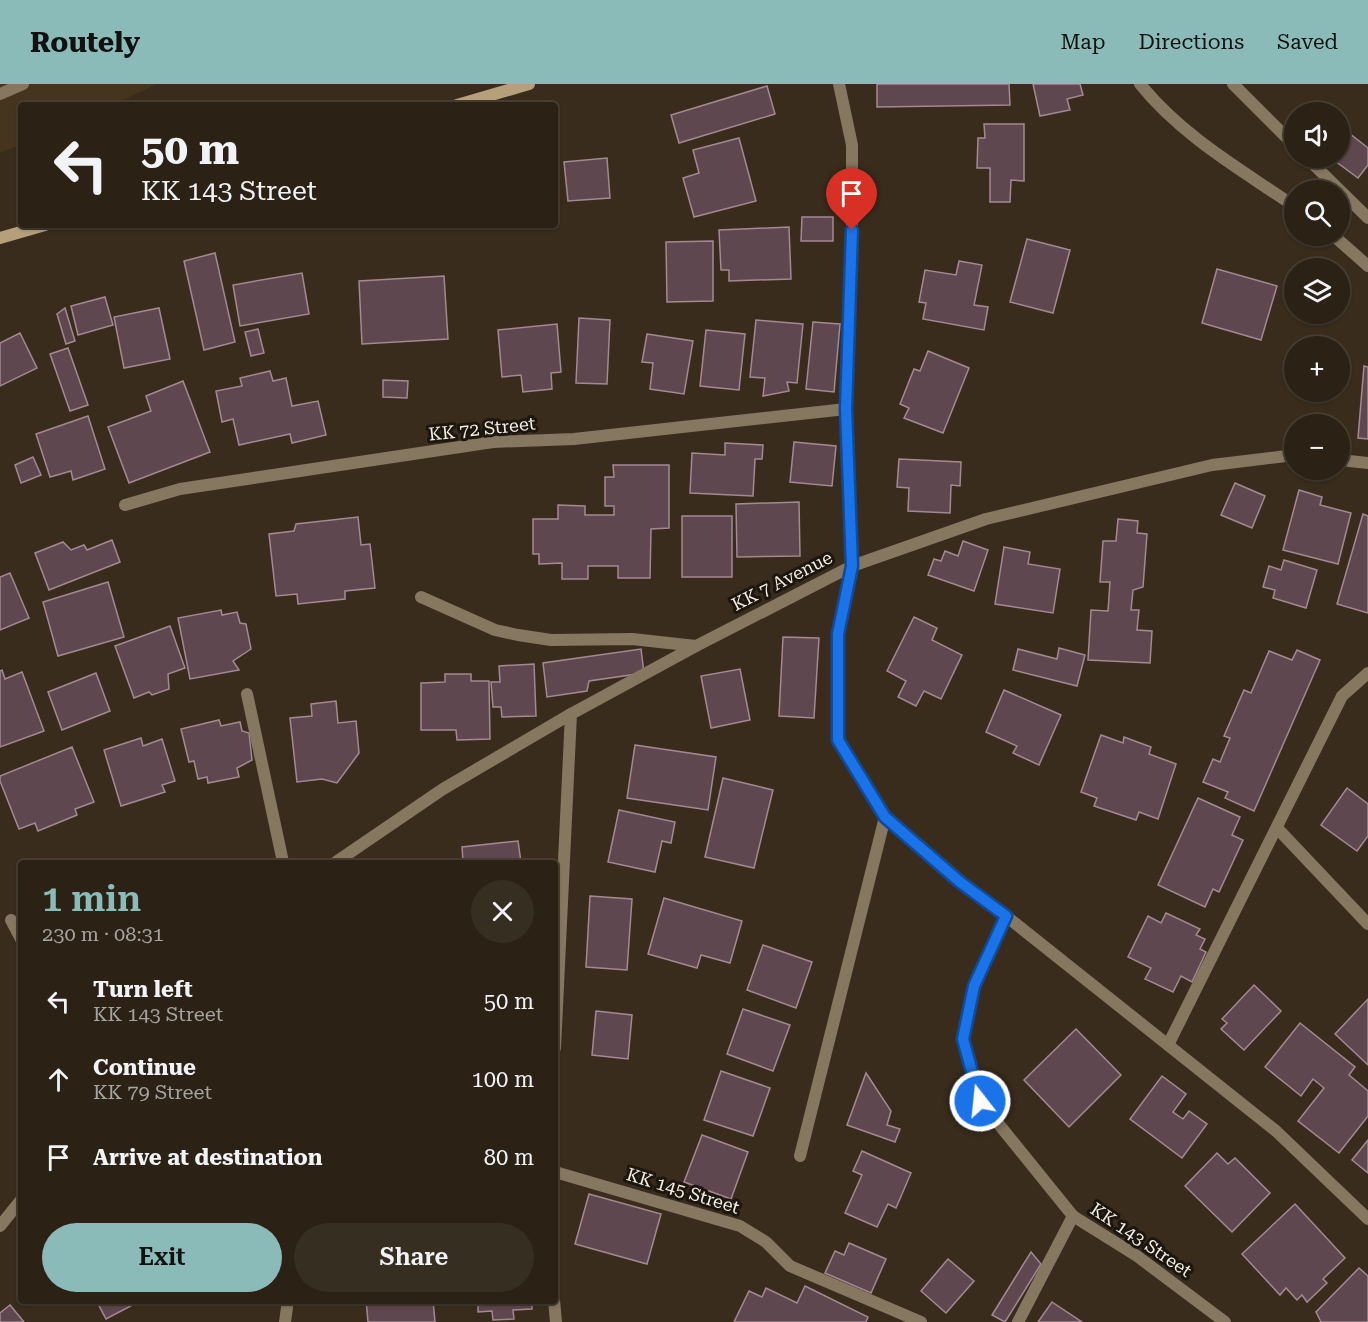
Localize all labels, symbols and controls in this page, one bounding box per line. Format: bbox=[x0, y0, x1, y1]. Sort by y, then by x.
text: Routely bbox=[30, 26, 140, 59]
text: Map bbox=[1061, 30, 1105, 54]
text: Directions bbox=[1138, 30, 1244, 54]
text: Saved bbox=[1277, 30, 1338, 54]
map controls bbox=[1284, 102, 1350, 480]
button: sound bbox=[1284, 102, 1350, 168]
text: 50 m bbox=[141, 125, 239, 174]
icon: left bbox=[42, 126, 120, 204]
pin bbox=[826, 168, 877, 230]
text: KK 143 Street bbox=[141, 175, 317, 207]
icon: arrive bbox=[835, 177, 868, 210]
button: search bbox=[1284, 180, 1350, 246]
button: layers bbox=[1284, 258, 1350, 324]
button: + bbox=[1284, 336, 1350, 402]
street label: KK 72 Street bbox=[428, 412, 537, 445]
button: − bbox=[1284, 414, 1350, 480]
street label: KK 7 Avenue bbox=[728, 546, 836, 615]
text: 1 min bbox=[42, 878, 141, 920]
button: close bbox=[471, 880, 534, 943]
text: 230 m · 08:31 bbox=[42, 922, 164, 946]
text: Turn left bbox=[93, 977, 193, 1002]
icon: left bbox=[42, 985, 75, 1018]
text: 50 m bbox=[484, 989, 534, 1014]
text: KK 143 Street bbox=[93, 1002, 223, 1026]
text: Continue bbox=[93, 1055, 196, 1080]
icon: ahead bbox=[42, 1063, 75, 1096]
text: 100 m bbox=[471, 1067, 534, 1092]
position arrow bbox=[948, 1069, 1012, 1133]
text: KK 79 Street bbox=[93, 1080, 212, 1104]
icon: arrive bbox=[42, 1141, 75, 1174]
text: Arrive at destination bbox=[93, 1145, 322, 1170]
text: 80 m bbox=[484, 1145, 534, 1170]
street label: KK 145 Street bbox=[624, 1163, 743, 1218]
street label: KK 143 Street bbox=[1087, 1198, 1196, 1281]
button: Exit bbox=[42, 1223, 282, 1292]
button: Share bbox=[294, 1223, 534, 1292]

